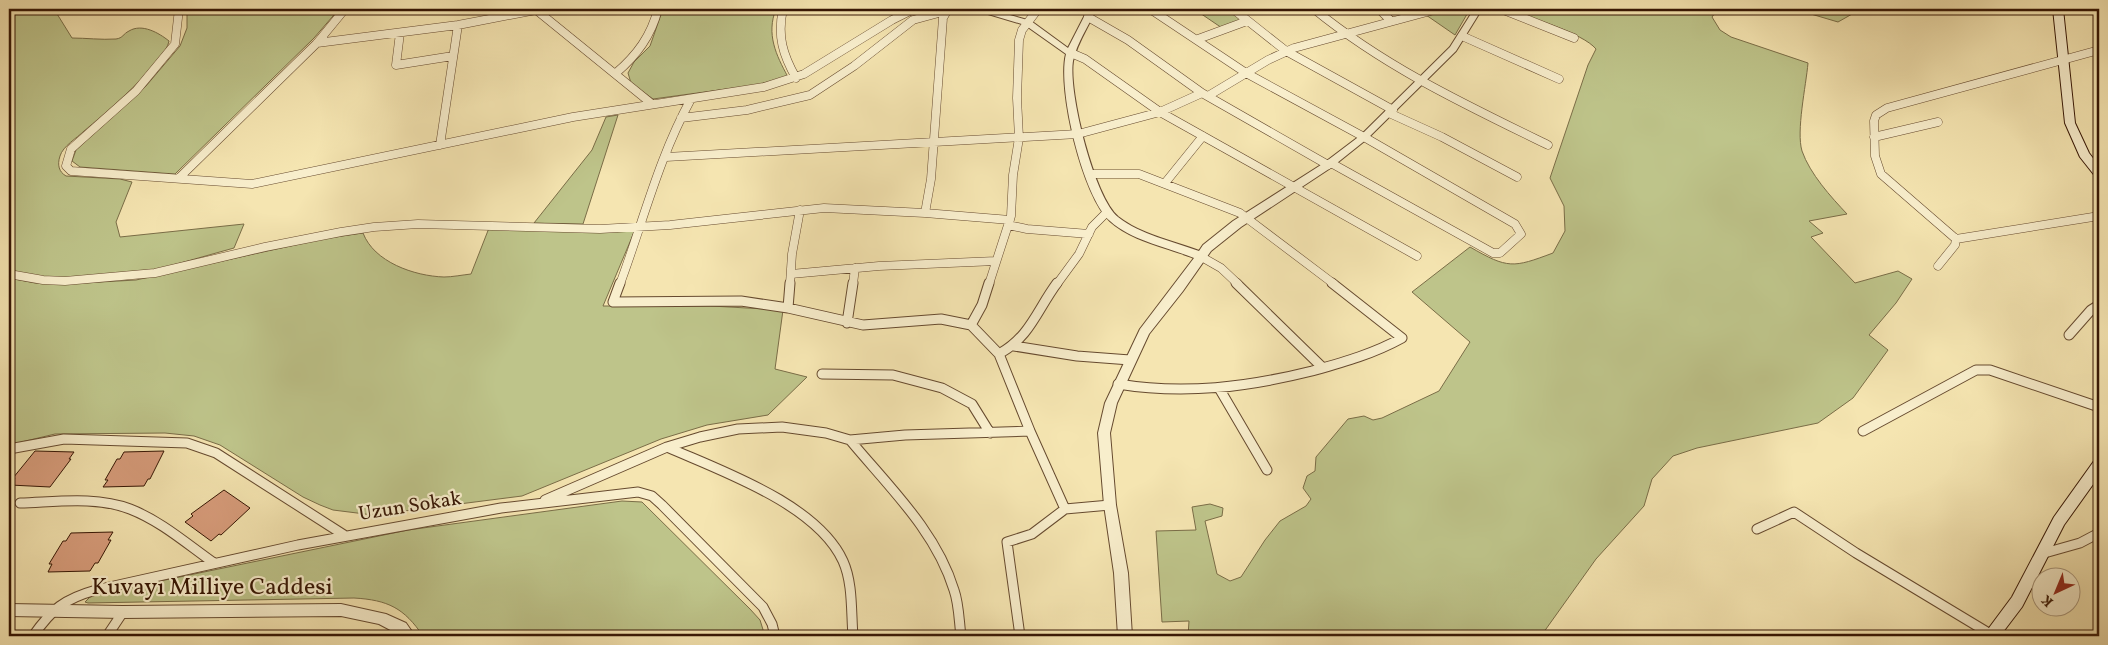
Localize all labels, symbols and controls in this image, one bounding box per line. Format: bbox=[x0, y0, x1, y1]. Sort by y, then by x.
street label: Uzun Sokak bbox=[356, 485, 464, 529]
north arrow bbox=[2030, 568, 2080, 618]
street label: Kuvayı Milliye Caddesi bbox=[91, 571, 333, 605]
text: K bbox=[2038, 590, 2058, 611]

